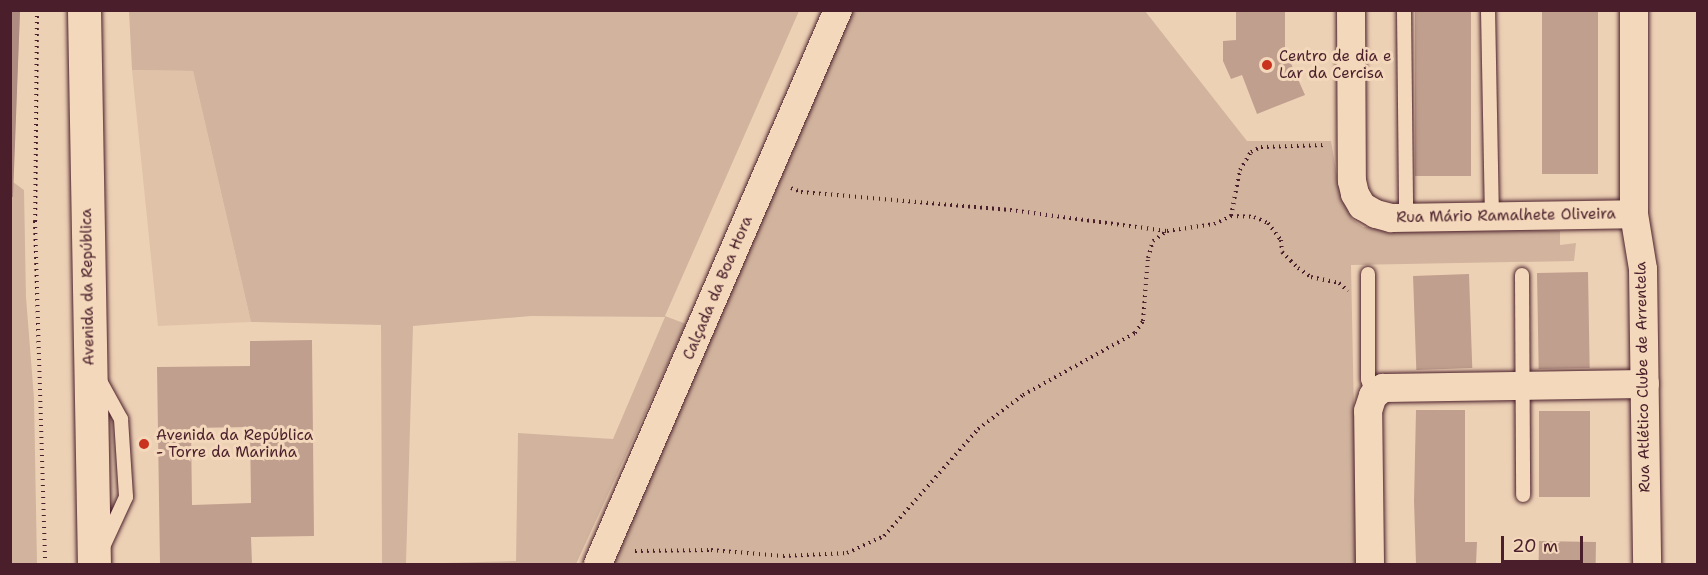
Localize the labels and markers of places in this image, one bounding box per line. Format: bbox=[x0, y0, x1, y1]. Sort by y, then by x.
place label: Centro de dia e Lar da Cercisa bbox=[1279, 47, 1391, 82]
marker: Centro de dia e Lar da Cercisa bbox=[1260, 58, 1274, 72]
place label: Avenida da República - Torre da Marinha bbox=[156, 426, 313, 461]
marker: Avenida da República - Torre da Marinha bbox=[137, 437, 151, 451]

